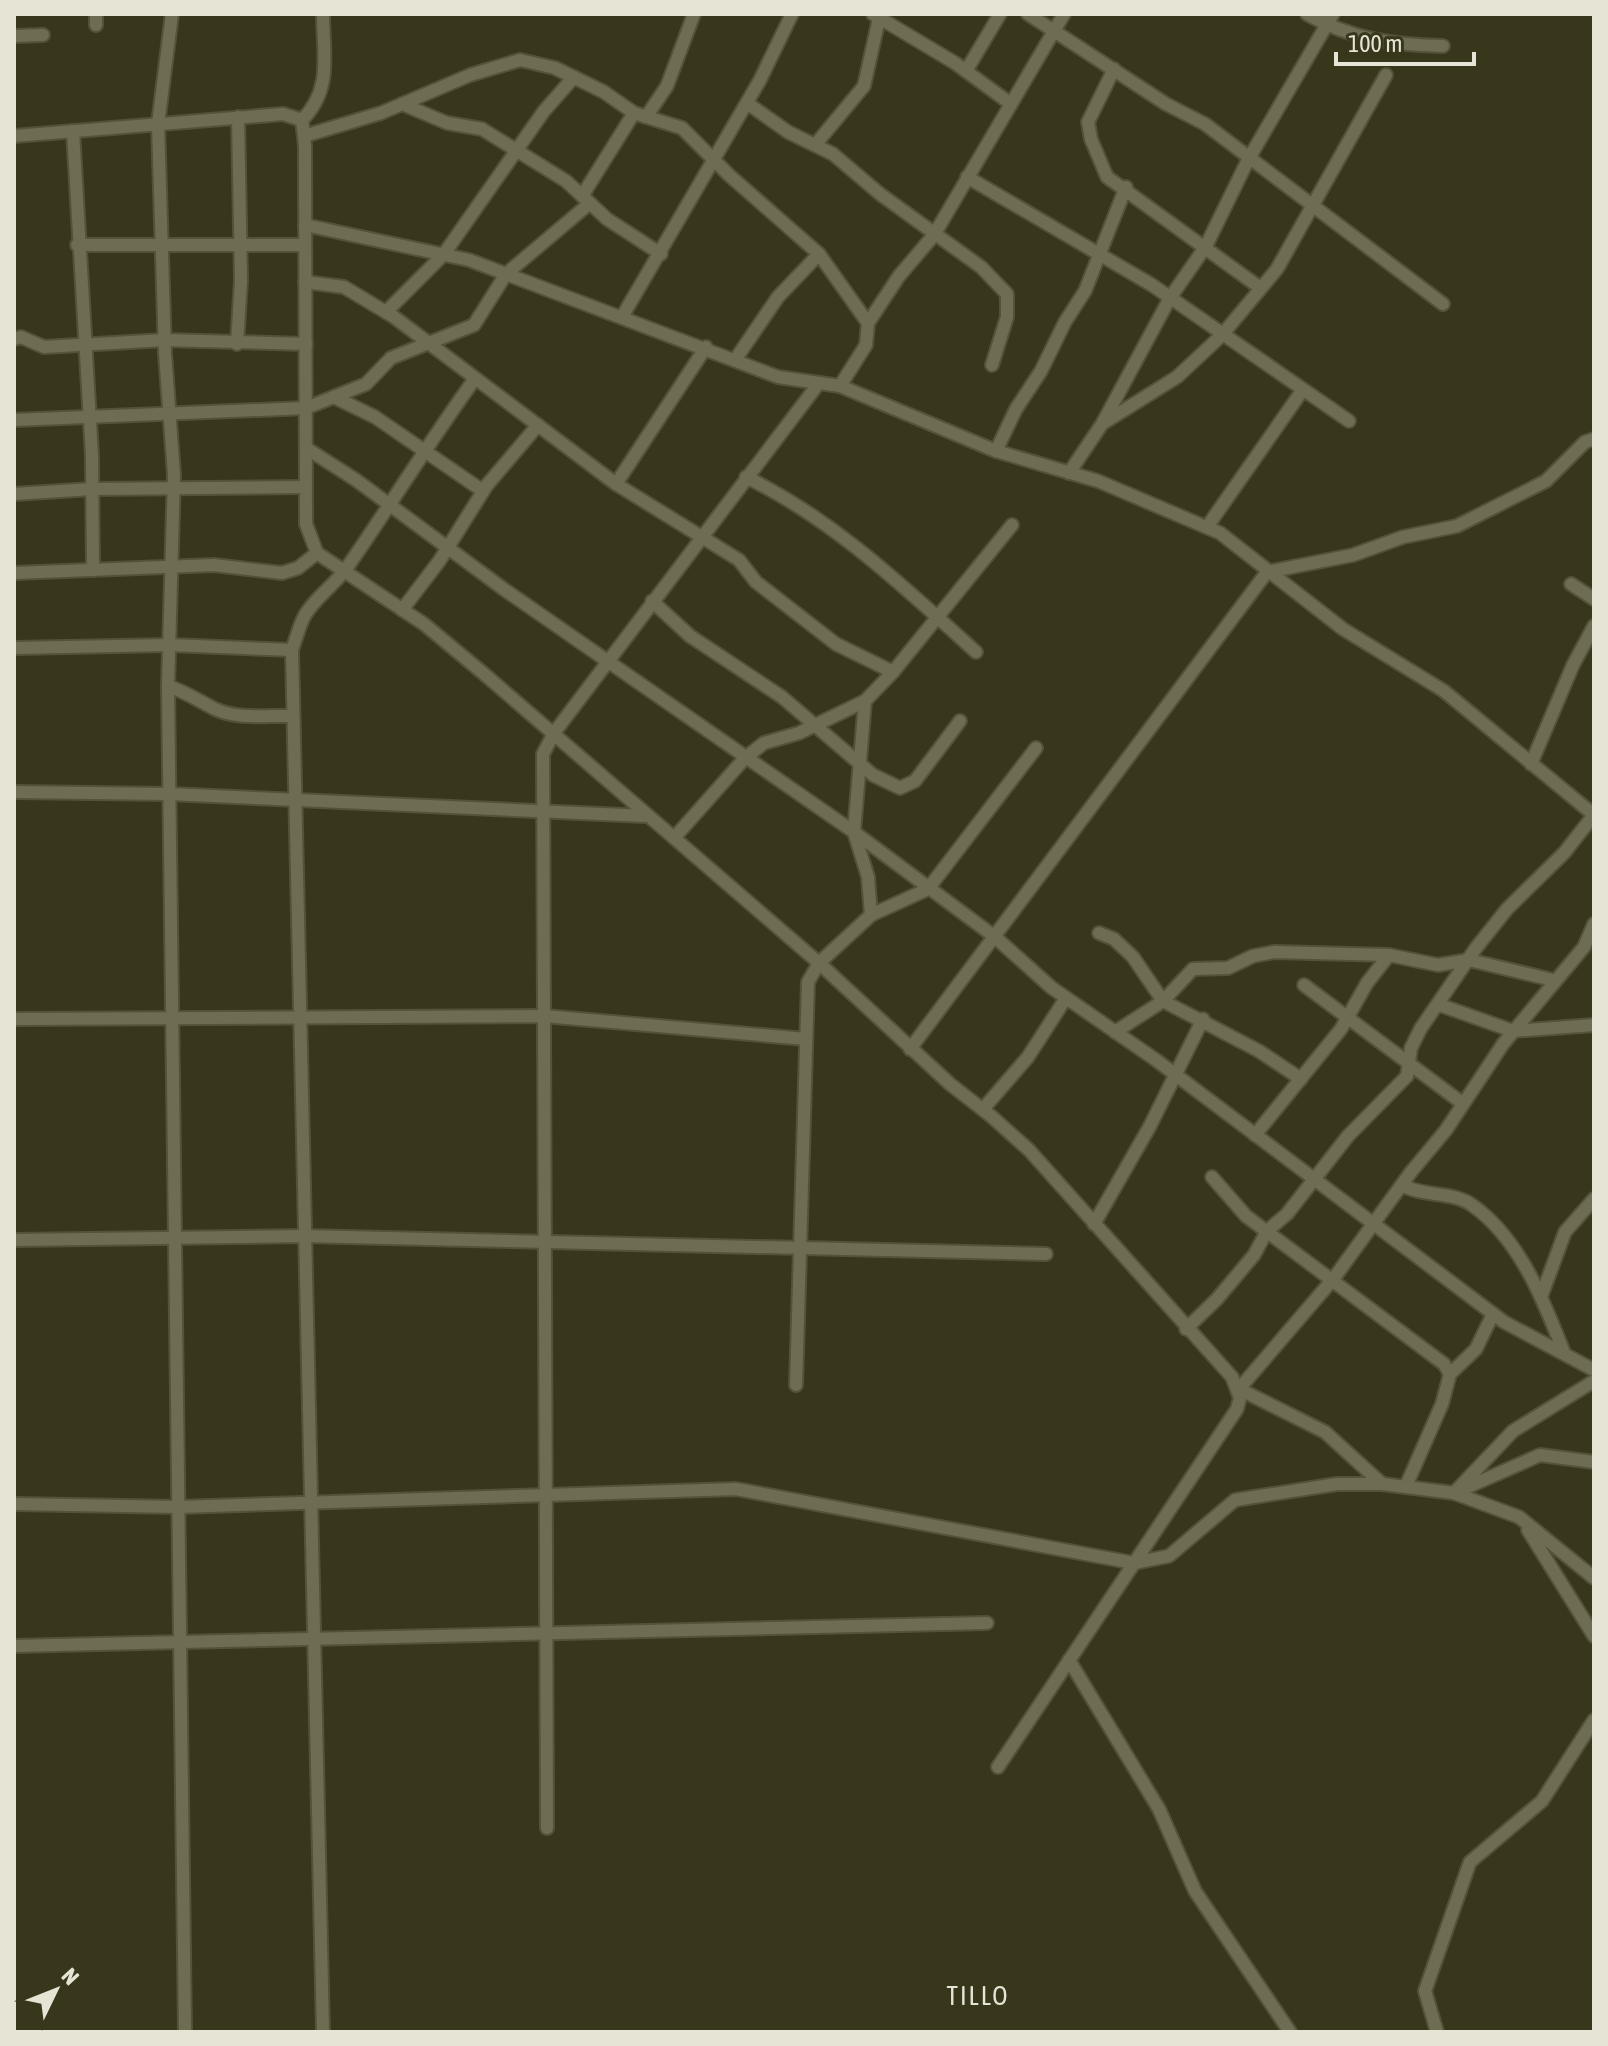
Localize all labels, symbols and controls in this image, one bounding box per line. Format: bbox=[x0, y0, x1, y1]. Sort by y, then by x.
scale bar bbox=[1336, 16, 1474, 66]
text: 100 m bbox=[1348, 30, 1402, 57]
north arrow bbox=[16, 1950, 96, 2030]
text: N bbox=[57, 1963, 85, 1990]
district label: TILLO bbox=[947, 1981, 1009, 2011]

